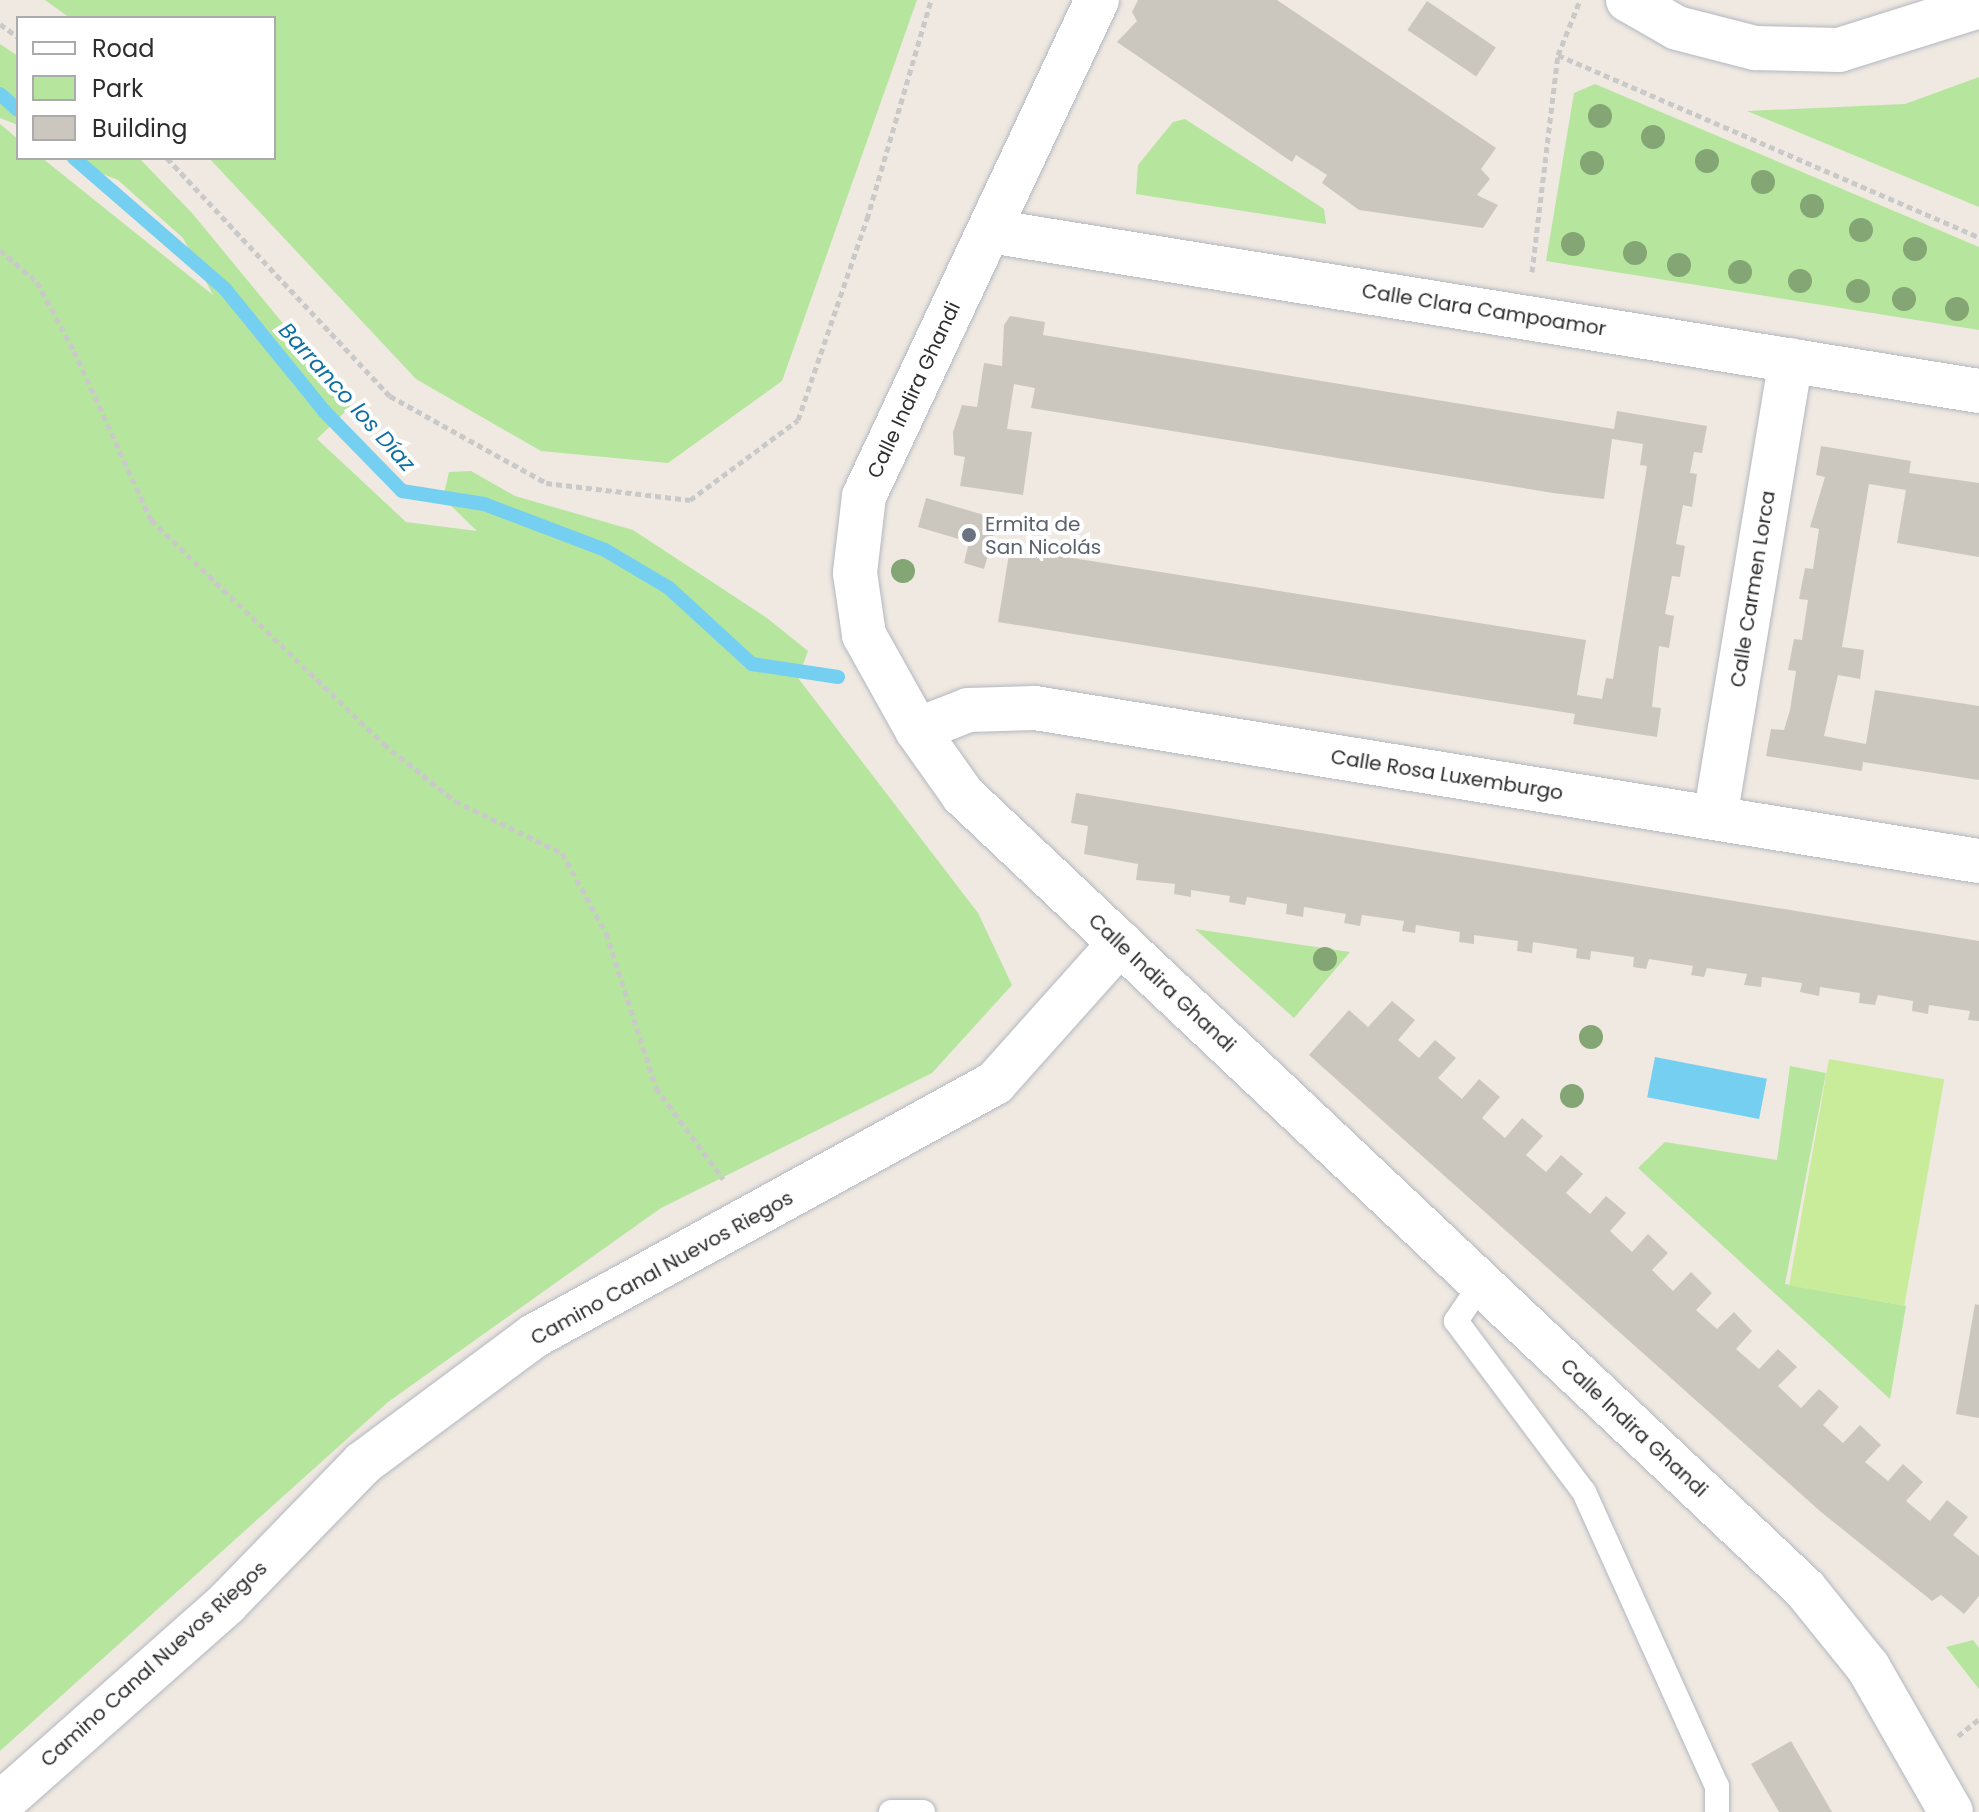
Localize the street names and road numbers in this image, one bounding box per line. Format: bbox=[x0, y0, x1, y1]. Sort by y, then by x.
street label: Calle Clara Campoamor bbox=[1360, 279, 1608, 341]
street label: Calle Indira Ghandi bbox=[863, 298, 965, 482]
street label: Calle Carmen Lorca bbox=[1726, 489, 1780, 689]
street label: Calle Rosa Luxemburgo bbox=[1329, 745, 1565, 805]
street label: Calle Indira Ghandi bbox=[1084, 909, 1240, 1057]
street label: Camino Canal Nuevos Riegos bbox=[527, 1186, 797, 1350]
street label: Calle Indira Ghandi bbox=[1556, 1354, 1712, 1502]
street label: Camino Canal Nuevos Riegos bbox=[36, 1556, 272, 1772]

